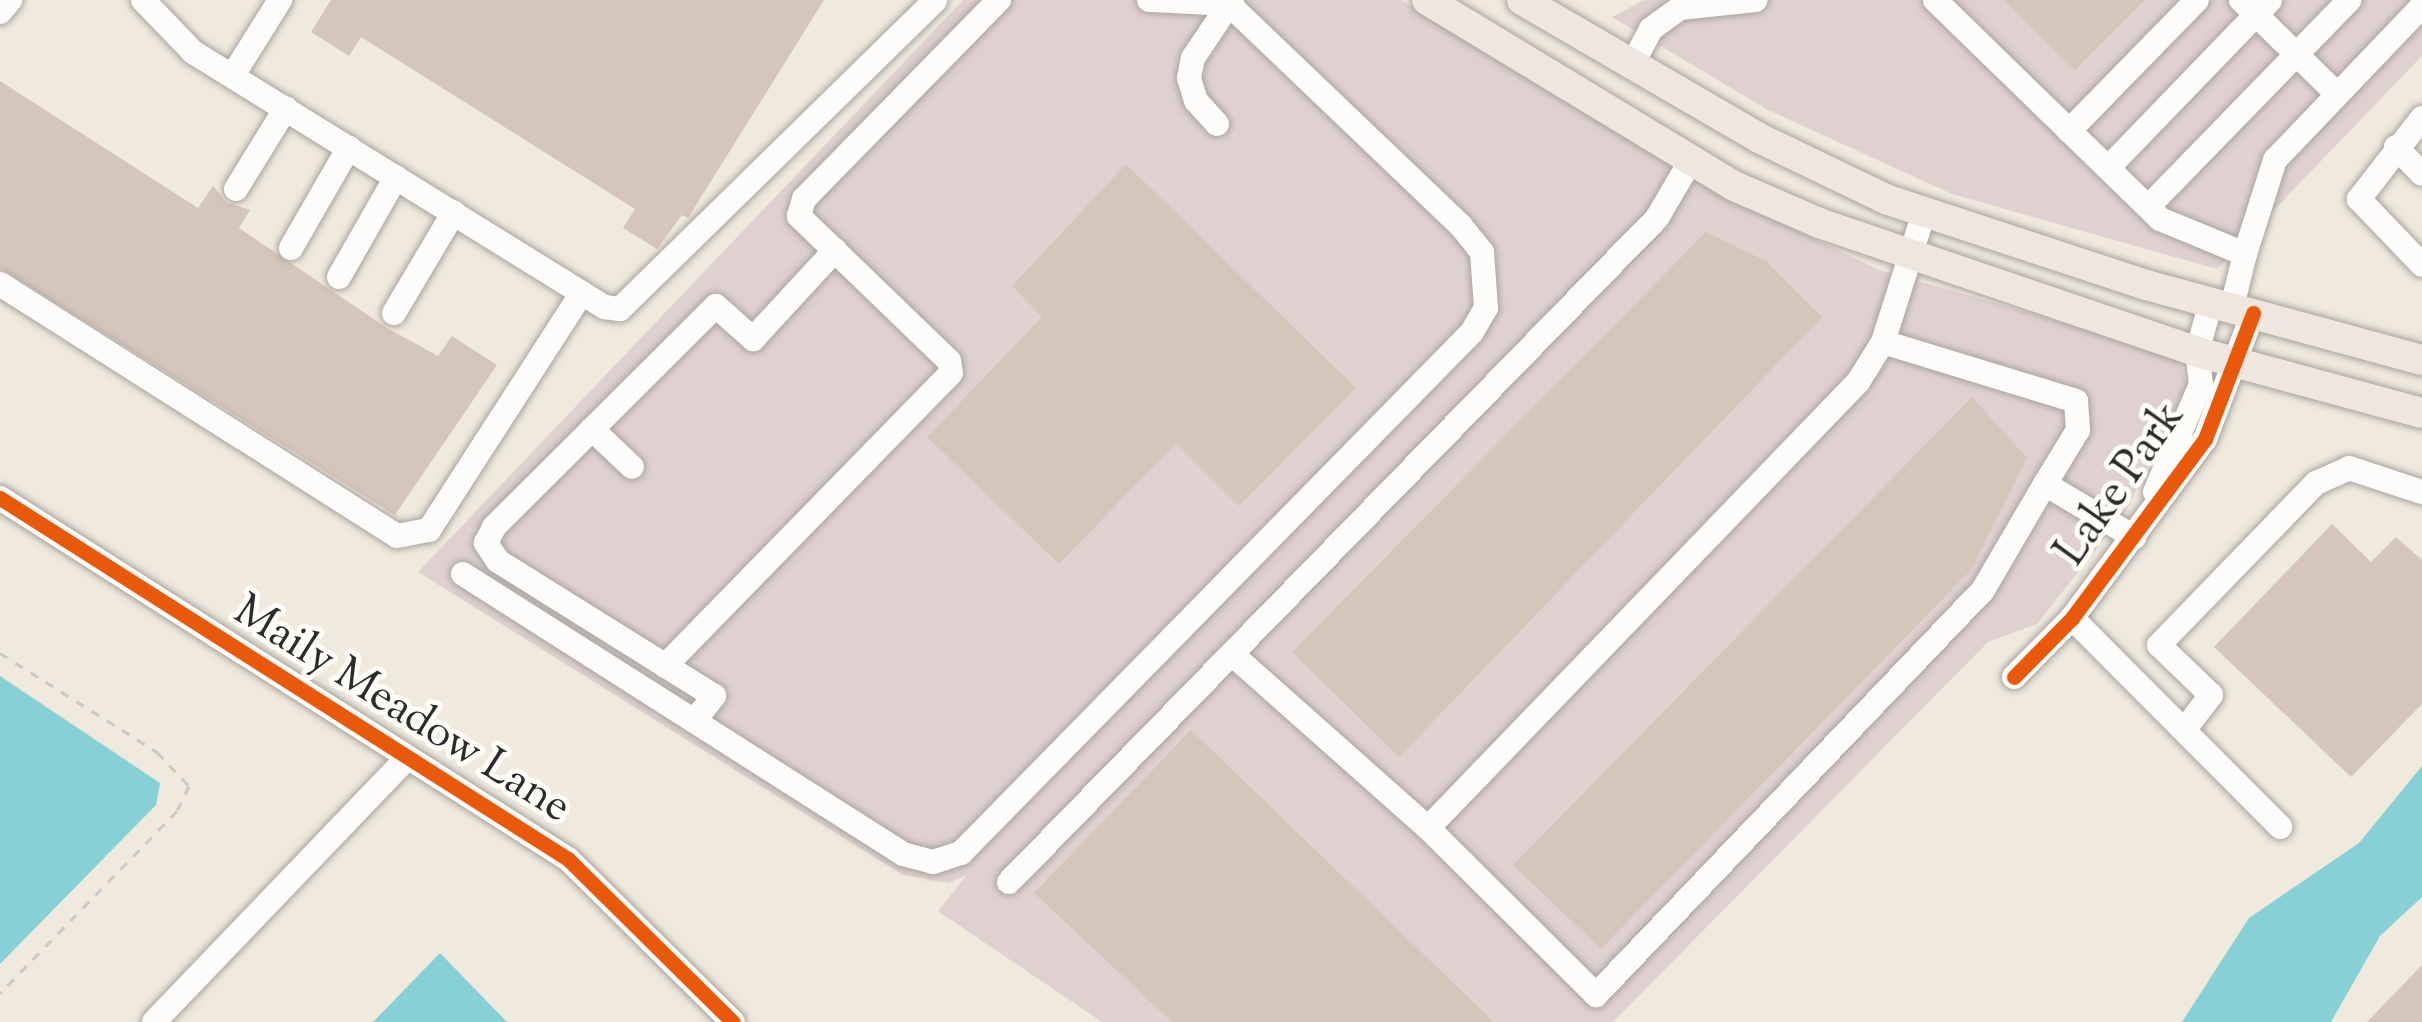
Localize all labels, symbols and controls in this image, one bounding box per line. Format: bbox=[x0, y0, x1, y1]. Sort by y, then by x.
street label: Lake Park bbox=[2046, 392, 2198, 578]
street label: Maily Meadow Lane bbox=[222, 585, 580, 837]

